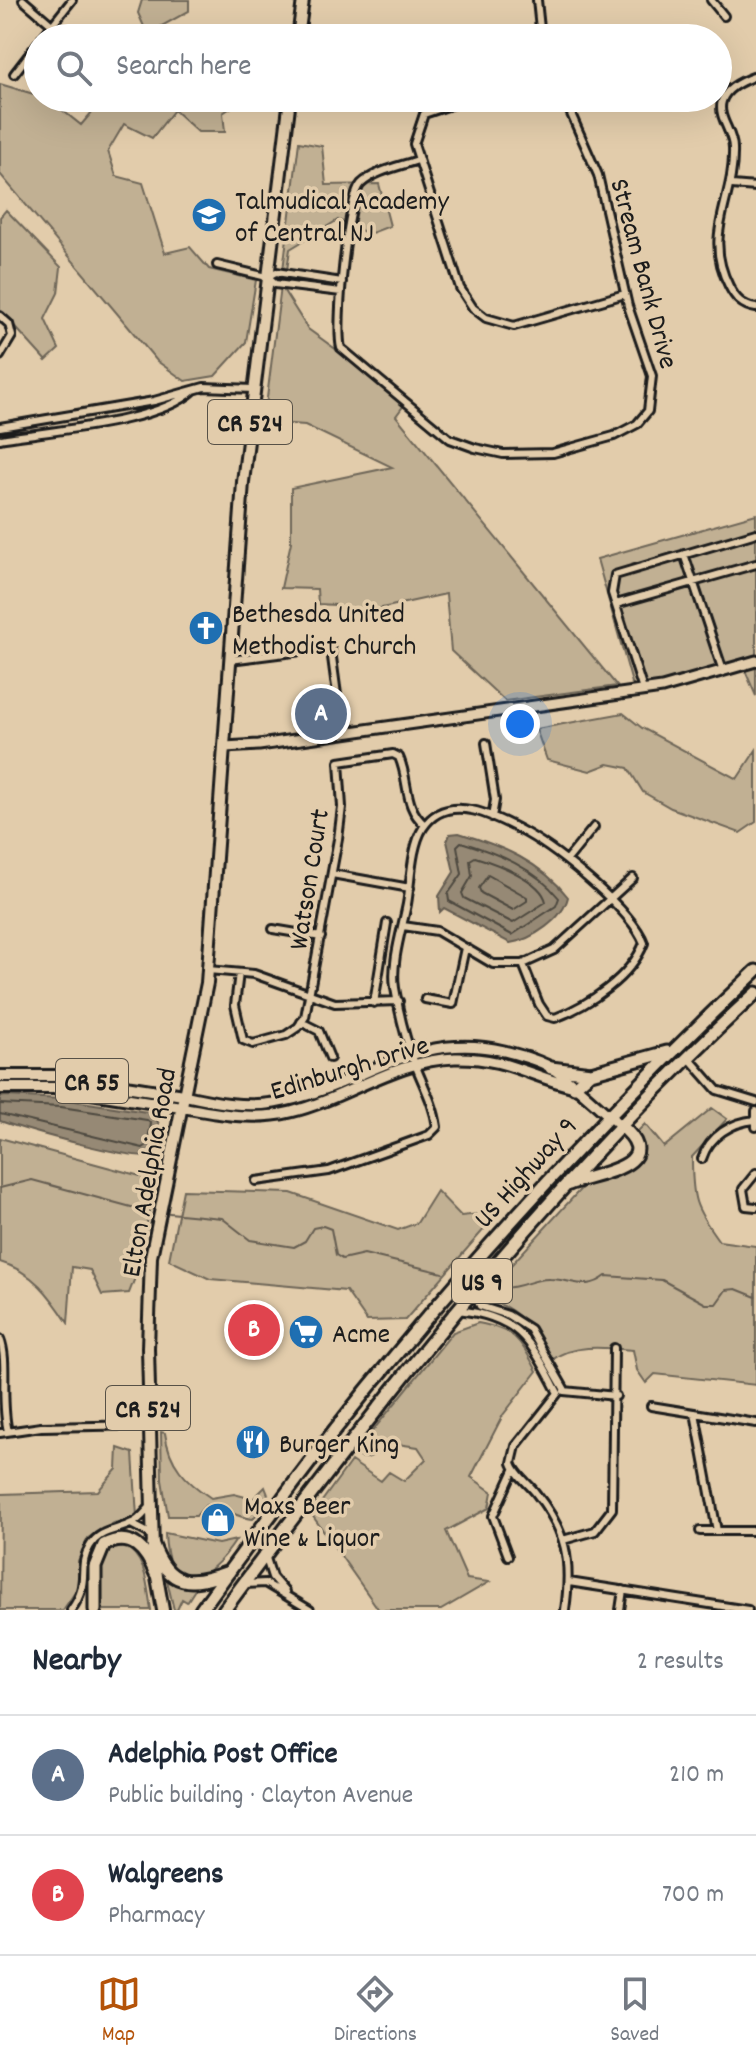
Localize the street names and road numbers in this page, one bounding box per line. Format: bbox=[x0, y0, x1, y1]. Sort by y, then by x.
street label: Stream Bank Drive bbox=[597, 175, 686, 374]
road number: CR 524 bbox=[208, 400, 292, 444]
street label: Watson Court bbox=[281, 806, 343, 953]
street label: Edinburgh Drive bbox=[266, 1028, 435, 1114]
road number: CR 55 bbox=[56, 1059, 128, 1103]
street label: Elton Adelphia Road bbox=[114, 1065, 190, 1281]
street label: US Highway 9 bbox=[466, 1109, 589, 1239]
road number: US 9 bbox=[452, 1259, 512, 1303]
road number: CR 524 bbox=[106, 1386, 190, 1430]

